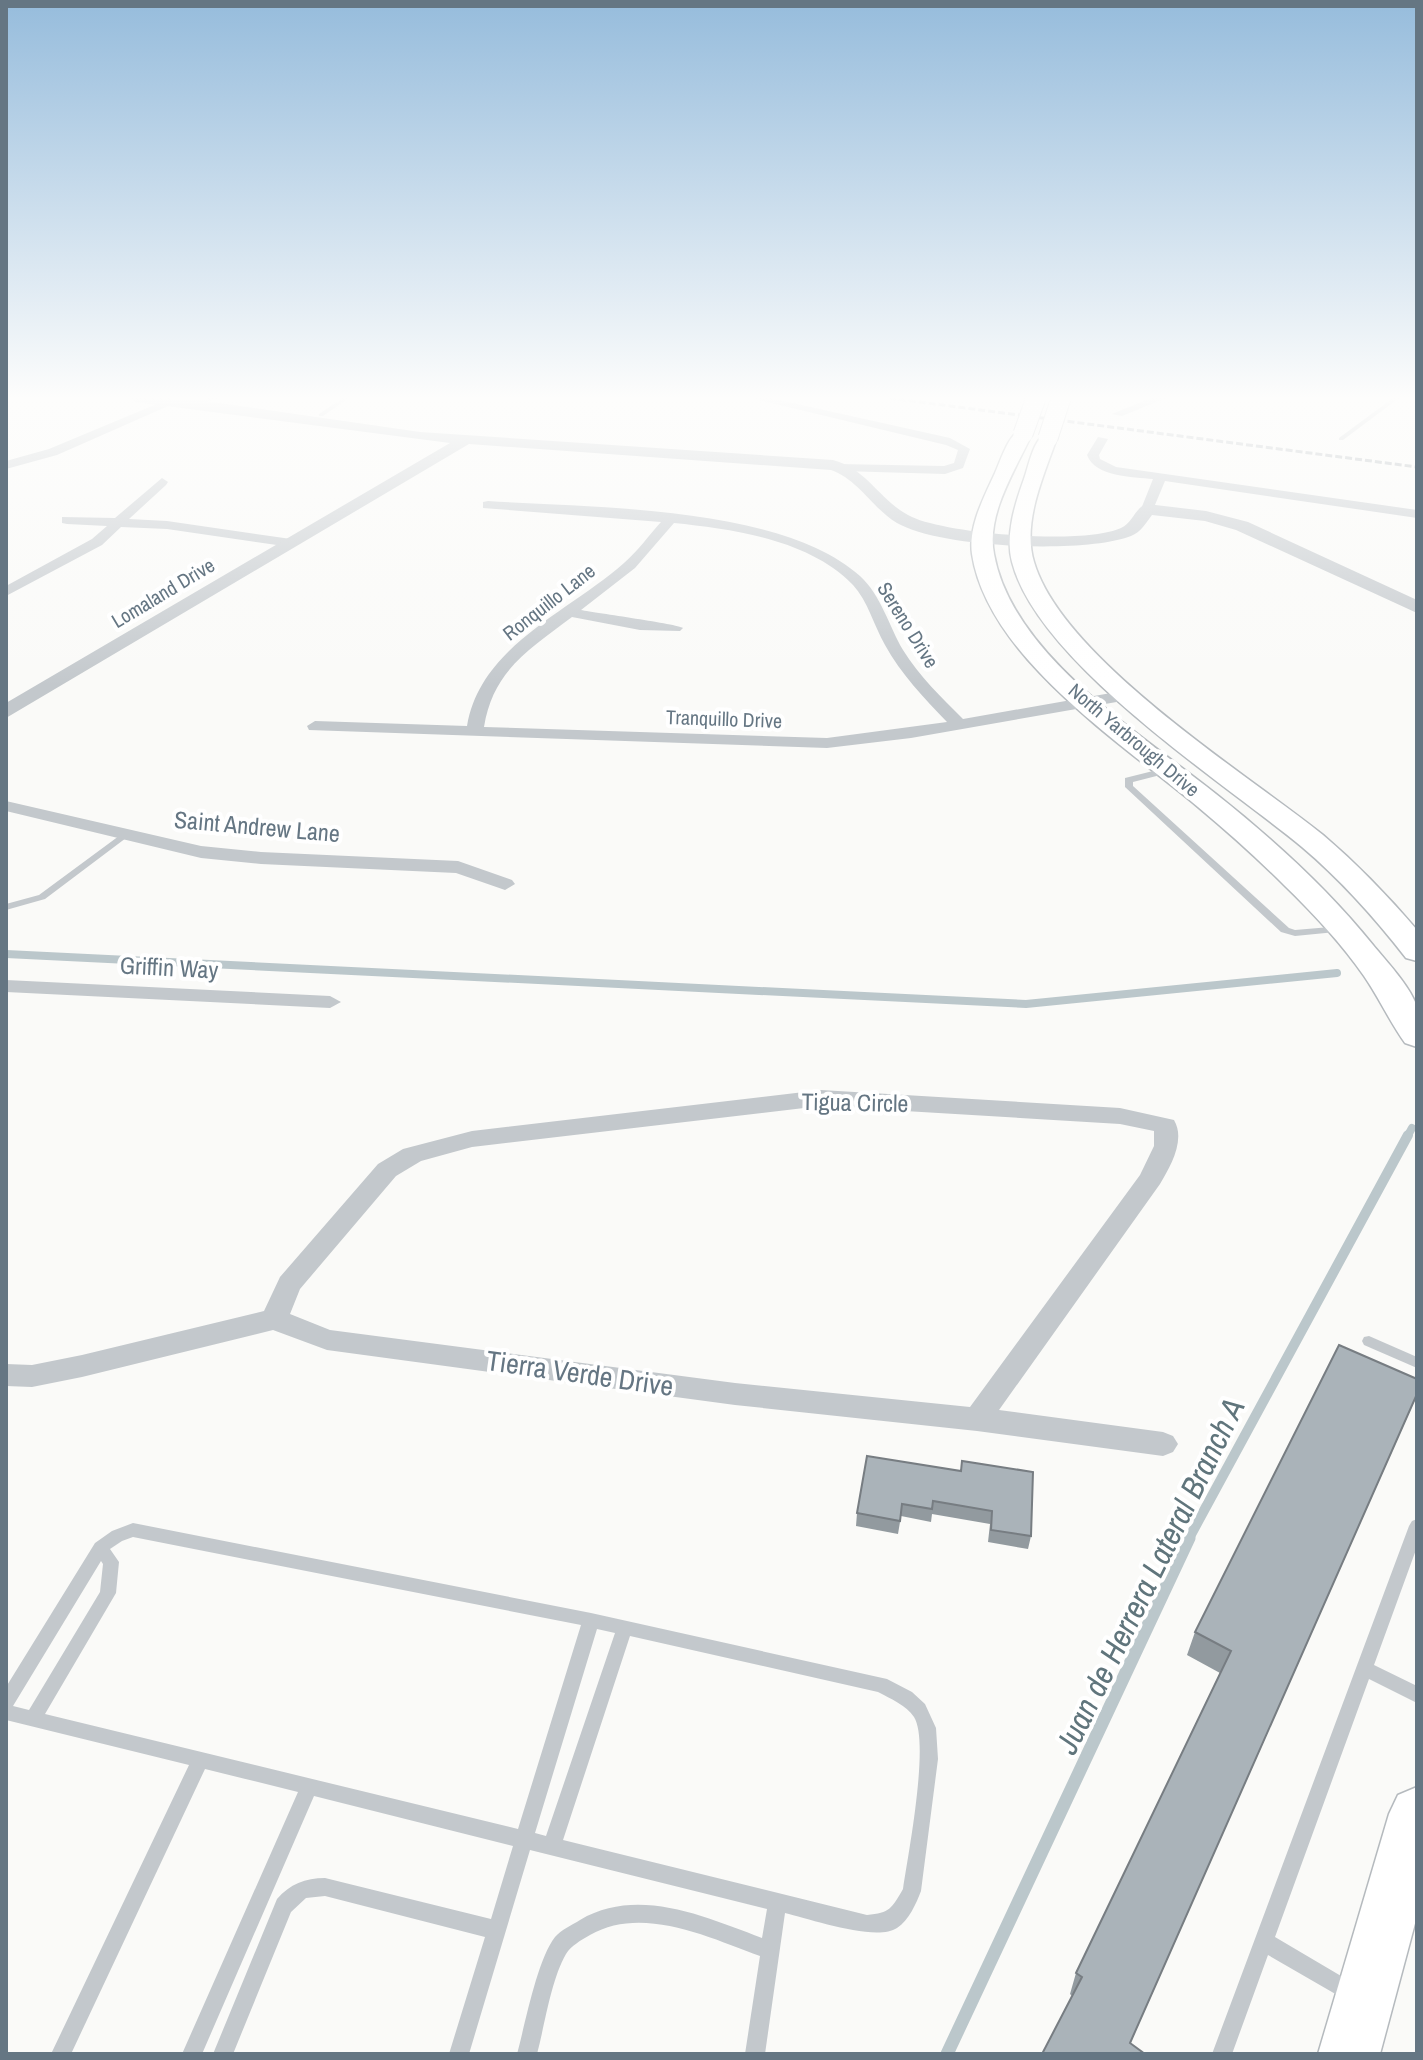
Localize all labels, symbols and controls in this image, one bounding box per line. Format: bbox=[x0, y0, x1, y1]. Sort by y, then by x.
street label: Lomaland Drive bbox=[106, 551, 219, 634]
street label: Ronquillo Lane bbox=[497, 557, 600, 646]
street label: Sereno Drive bbox=[871, 577, 945, 673]
street label: North Yarbrough Drive bbox=[1063, 677, 1206, 803]
street label: Tranquillo Drive bbox=[666, 703, 782, 734]
street label: Saint Andrew Lane bbox=[173, 803, 341, 849]
street label: Griffin Way bbox=[119, 948, 219, 986]
street label: Tigua Circle bbox=[801, 1085, 909, 1119]
street label: Tierra Verde Drive bbox=[484, 1341, 676, 1405]
water label: Juan de Herrera Lateral Branch A bbox=[1044, 1391, 1254, 1762]

